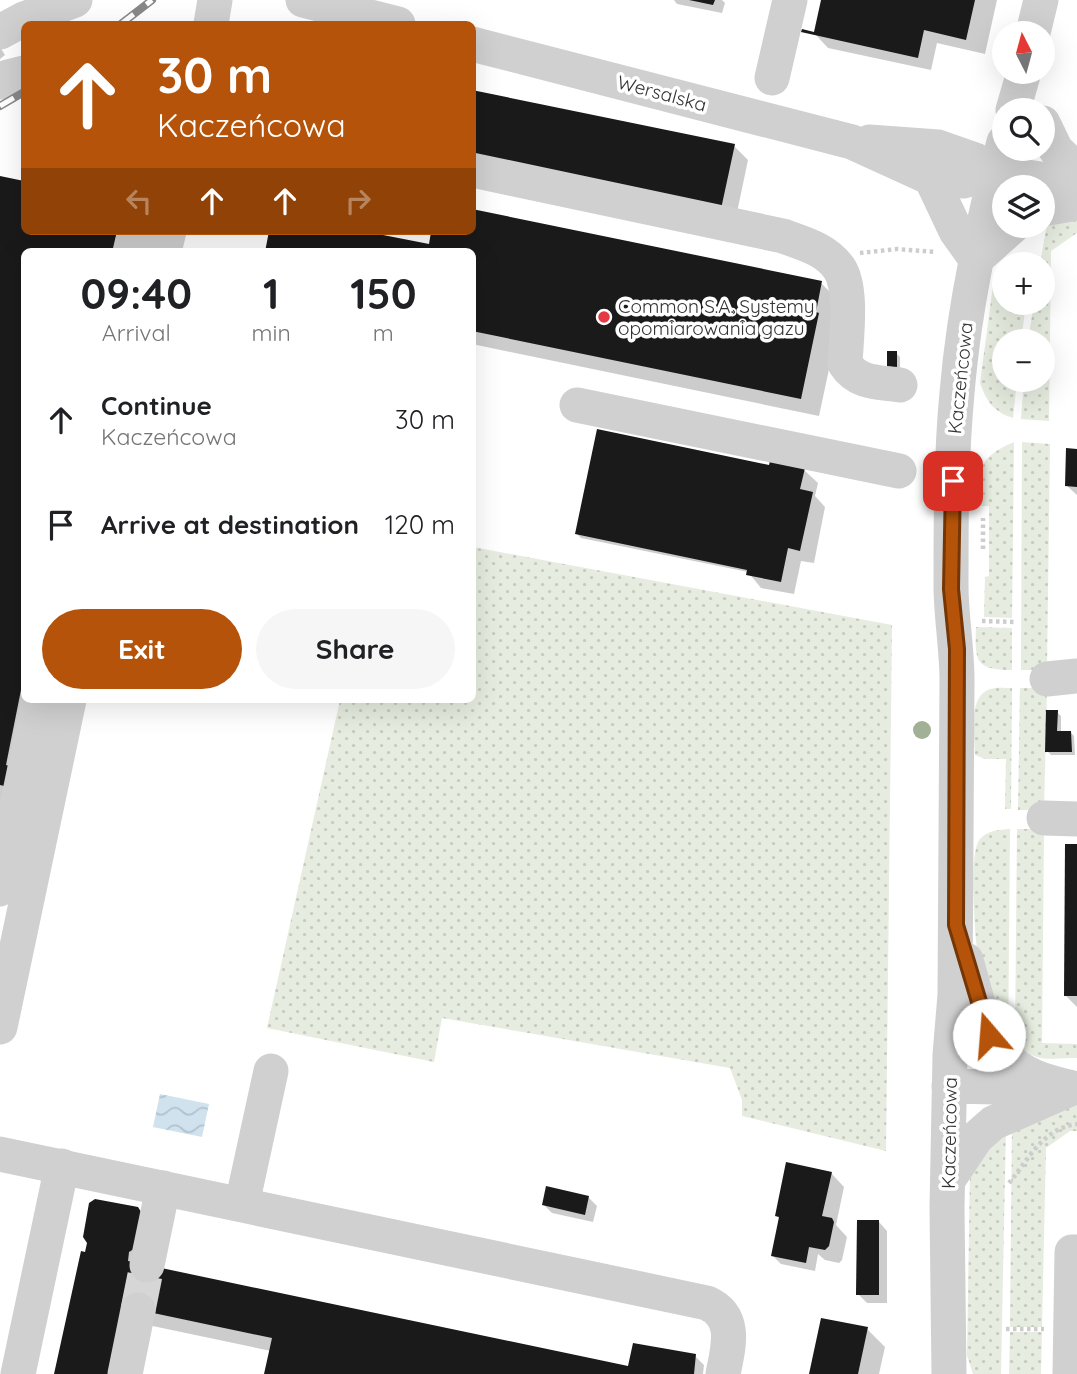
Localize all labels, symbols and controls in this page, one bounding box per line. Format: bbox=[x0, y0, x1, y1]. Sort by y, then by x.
north arrow bbox=[992, 21, 1055, 84]
map controls bbox=[992, 21, 1055, 392]
text: 30 m bbox=[157, 44, 272, 105]
icon: ahead bbox=[42, 49, 133, 140]
street label: Wersalska bbox=[615, 70, 709, 116]
button: search bbox=[992, 98, 1055, 161]
text: Kaczeńcowa bbox=[157, 105, 346, 145]
button: layers bbox=[992, 175, 1055, 238]
icon: left bbox=[120, 182, 158, 220]
icon: ahead bbox=[193, 182, 231, 220]
icon: ahead bbox=[266, 182, 304, 220]
icon: right bbox=[339, 182, 377, 220]
button: + bbox=[992, 252, 1055, 315]
text: 09:40 bbox=[80, 267, 192, 320]
text: 1 bbox=[263, 267, 279, 320]
text: 150 bbox=[350, 267, 417, 320]
place label: Common S.A. Systemy opomiarowania gazu bbox=[618, 294, 815, 340]
marker: Common S.A. Systemy opomiarowania gazu bbox=[596, 309, 612, 325]
text: Arrival bbox=[102, 318, 171, 347]
text: min bbox=[252, 318, 291, 347]
text: m bbox=[373, 318, 394, 347]
street label: Kaczeńcowa bbox=[942, 321, 978, 435]
button: − bbox=[992, 329, 1055, 392]
text: Continue bbox=[101, 389, 212, 422]
icon: ahead bbox=[42, 401, 80, 439]
text: 30 m bbox=[395, 403, 455, 436]
text: Kaczeńcowa bbox=[101, 422, 237, 451]
pin bbox=[923, 451, 983, 511]
icon: arrive bbox=[934, 462, 972, 500]
icon: arrive bbox=[42, 506, 80, 544]
text: Arrive at destination bbox=[101, 508, 359, 541]
text: 120 m bbox=[385, 508, 455, 541]
button: Exit bbox=[42, 609, 242, 689]
button: Share bbox=[256, 609, 455, 689]
position arrow bbox=[952, 998, 1026, 1072]
street label: Kaczeńcowa bbox=[936, 1077, 962, 1189]

